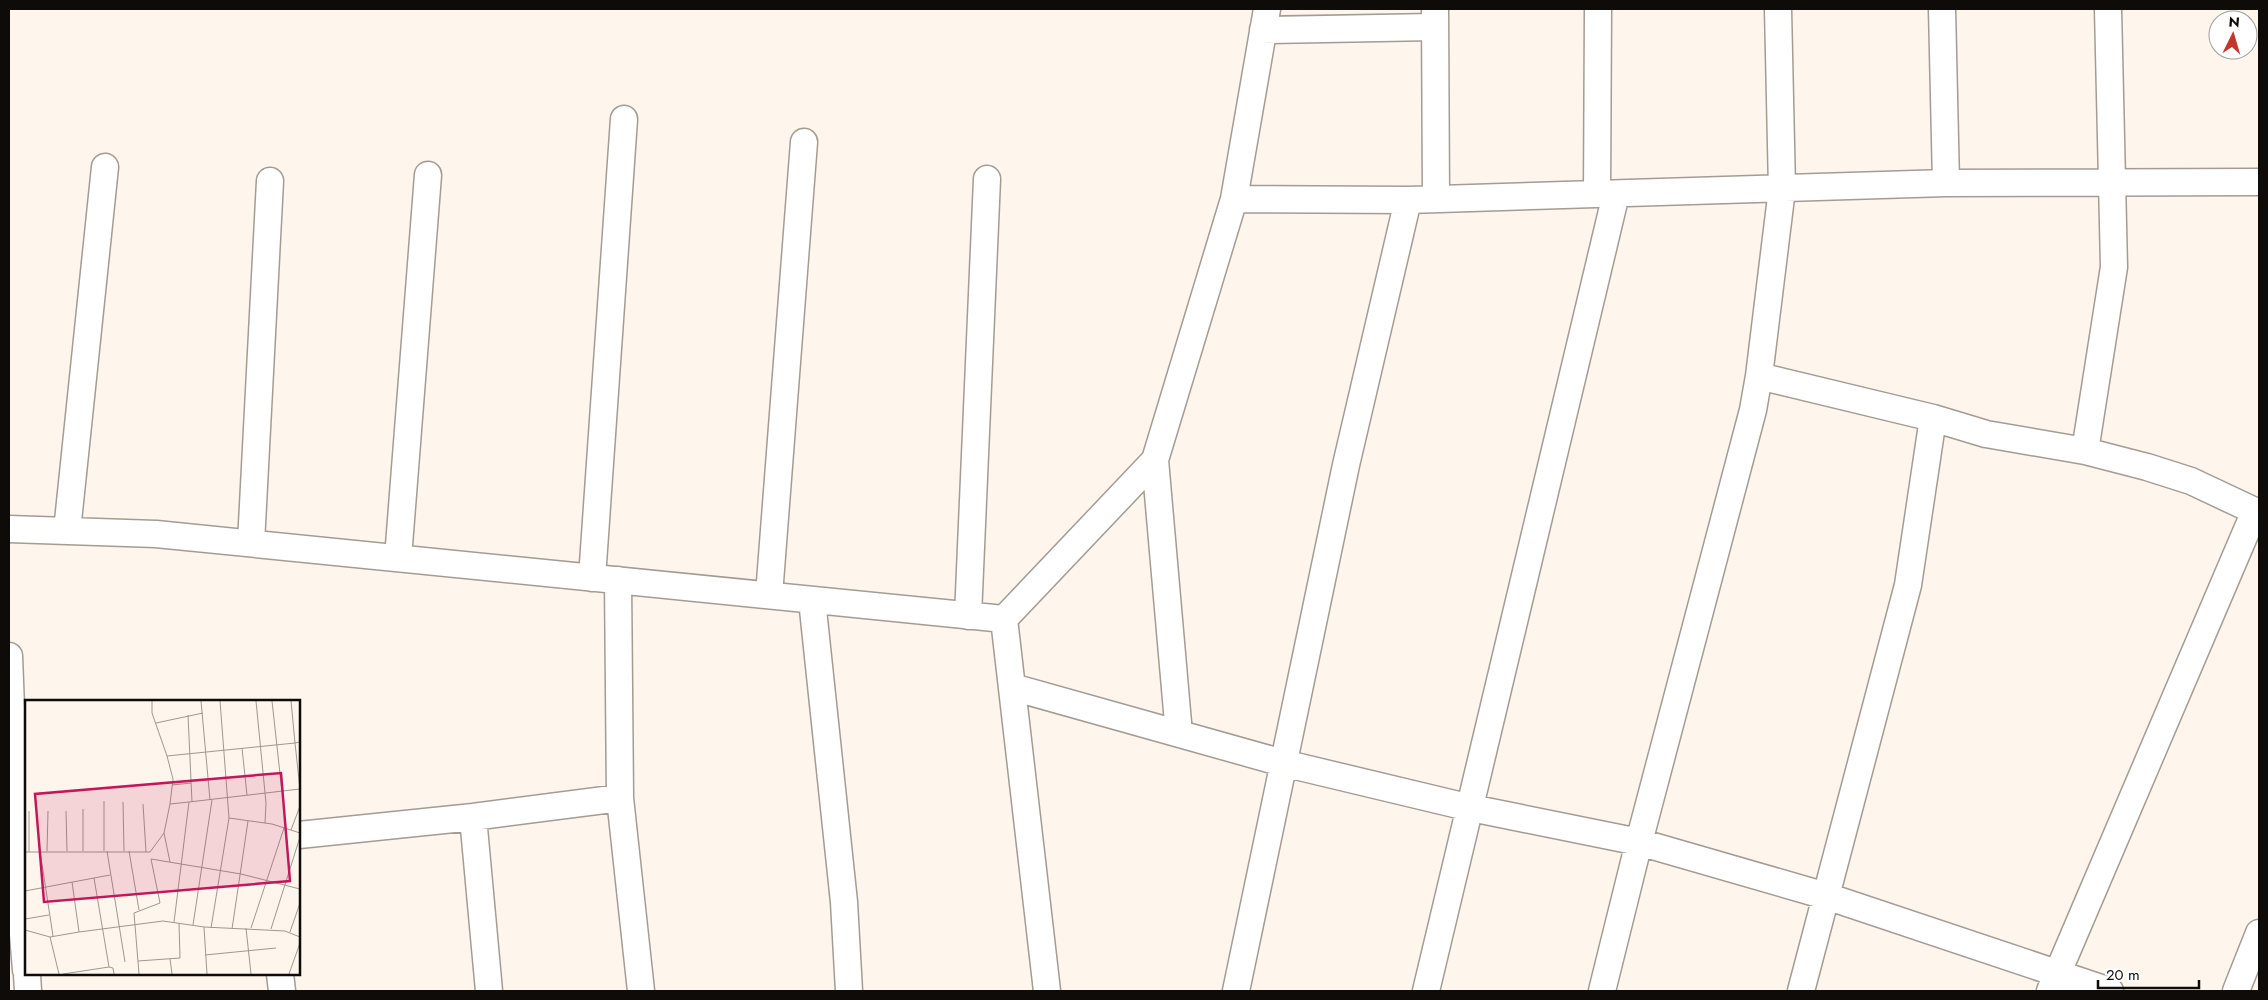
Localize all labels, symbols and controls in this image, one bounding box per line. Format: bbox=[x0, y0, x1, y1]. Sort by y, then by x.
north arrow bbox=[2208, 10, 2258, 60]
text: N bbox=[2228, 12, 2241, 32]
inset map bbox=[25, 700, 300, 975]
scale bar bbox=[2098, 958, 2199, 990]
text: 20 m bbox=[2106, 964, 2140, 986]

